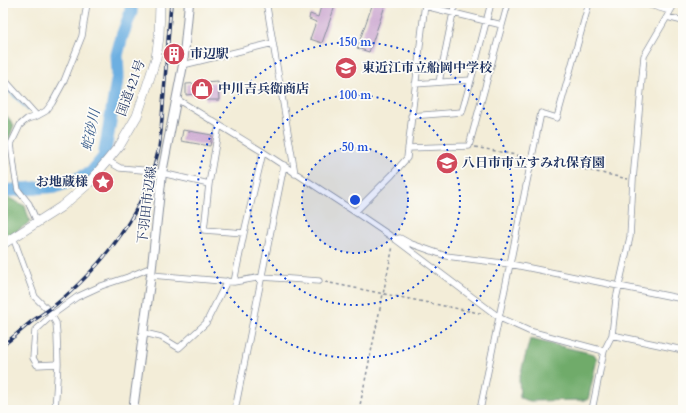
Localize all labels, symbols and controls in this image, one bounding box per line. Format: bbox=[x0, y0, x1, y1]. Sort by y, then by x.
text: 150 m bbox=[339, 34, 372, 50]
building icon: 市辺駅 bbox=[161, 41, 187, 67]
place label: 市辺駅 bbox=[190, 45, 229, 63]
school or university icon: 東近江市立船岡中学校 bbox=[333, 55, 359, 81]
street label: 国道421号 bbox=[112, 57, 150, 119]
place label: 東近江市立船岡中学校 bbox=[362, 59, 493, 77]
shop icon: 中川吉兵衛商店 bbox=[189, 76, 215, 102]
place label: 中川吉兵衛商店 bbox=[218, 80, 309, 98]
text: 100 m bbox=[339, 87, 372, 103]
water label: 蛇砂川 bbox=[77, 106, 105, 153]
text: 50 m bbox=[342, 139, 369, 155]
school or university icon: 八日市市立すみれ保育園 bbox=[434, 150, 460, 176]
place label: 八日市市立すみれ保育園 bbox=[462, 154, 605, 172]
street label: 下羽田市辺線 bbox=[133, 165, 161, 245]
place icon: お地蔵様 bbox=[90, 169, 116, 195]
place label: お地蔵様 bbox=[36, 173, 88, 191]
centre of rings bbox=[348, 193, 362, 207]

